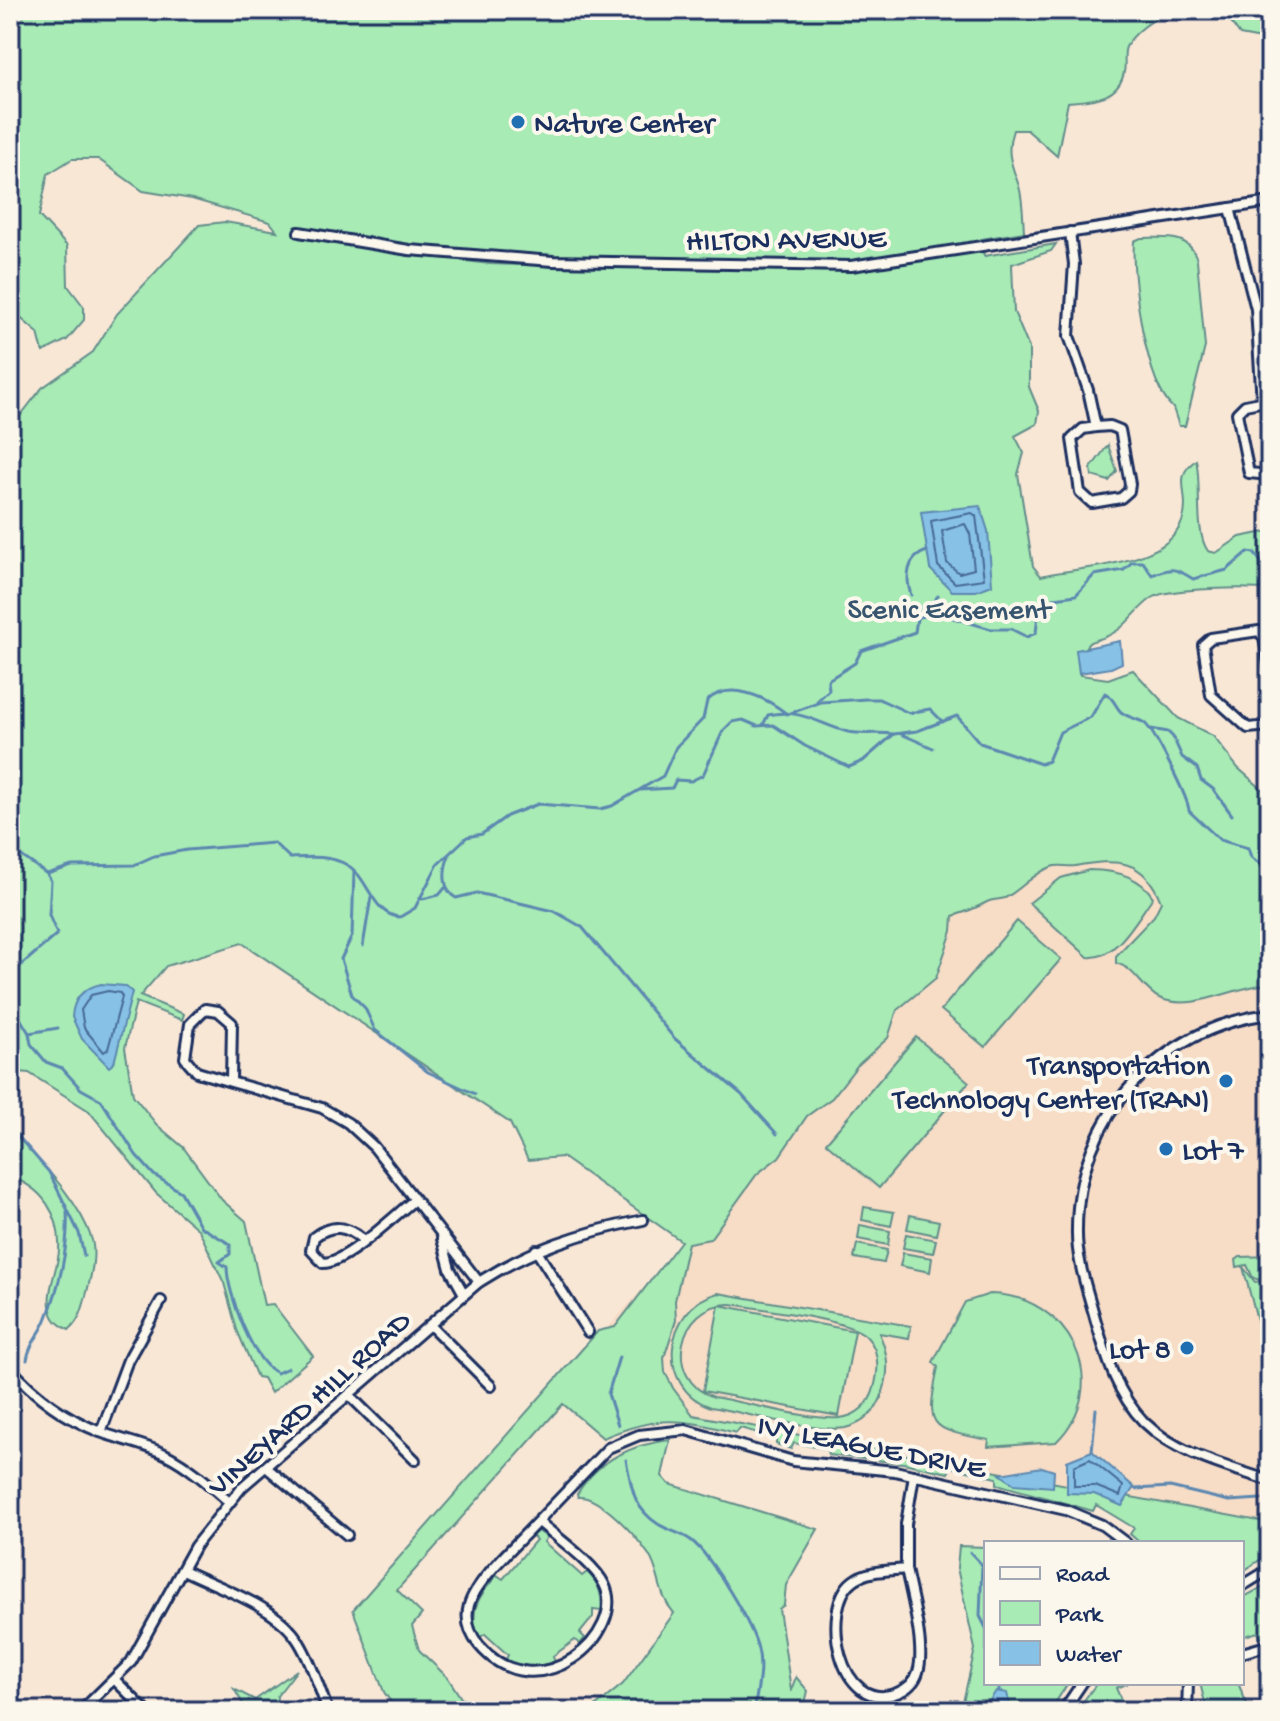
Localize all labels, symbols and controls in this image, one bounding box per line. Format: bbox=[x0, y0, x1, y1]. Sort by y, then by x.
place label: Nature Center bbox=[534, 109, 716, 144]
marker: Nature Center bbox=[509, 113, 527, 131]
street label: HILTON AVENUE bbox=[686, 223, 888, 262]
park label: Scenic Easement bbox=[848, 595, 1053, 630]
place label: Transportation Technology Center (TRAN) bbox=[891, 1051, 1210, 1120]
marker: Transportation Technology Center (TRAN) bbox=[1217, 1072, 1235, 1090]
place label: Lot 7 bbox=[1182, 1136, 1245, 1171]
marker: Lot 7 bbox=[1157, 1140, 1175, 1158]
street label: VINEYARD HILL ROAD bbox=[202, 1305, 420, 1506]
place label: Lot 8 bbox=[1109, 1335, 1171, 1370]
marker: Lot 8 bbox=[1178, 1339, 1196, 1357]
street label: IVY LEAGUE DRIVE bbox=[754, 1410, 990, 1489]
legend bbox=[984, 1541, 1244, 1685]
text: Road bbox=[1056, 1562, 1110, 1591]
text: Park bbox=[1055, 1602, 1104, 1631]
text: Water bbox=[1056, 1642, 1123, 1671]

